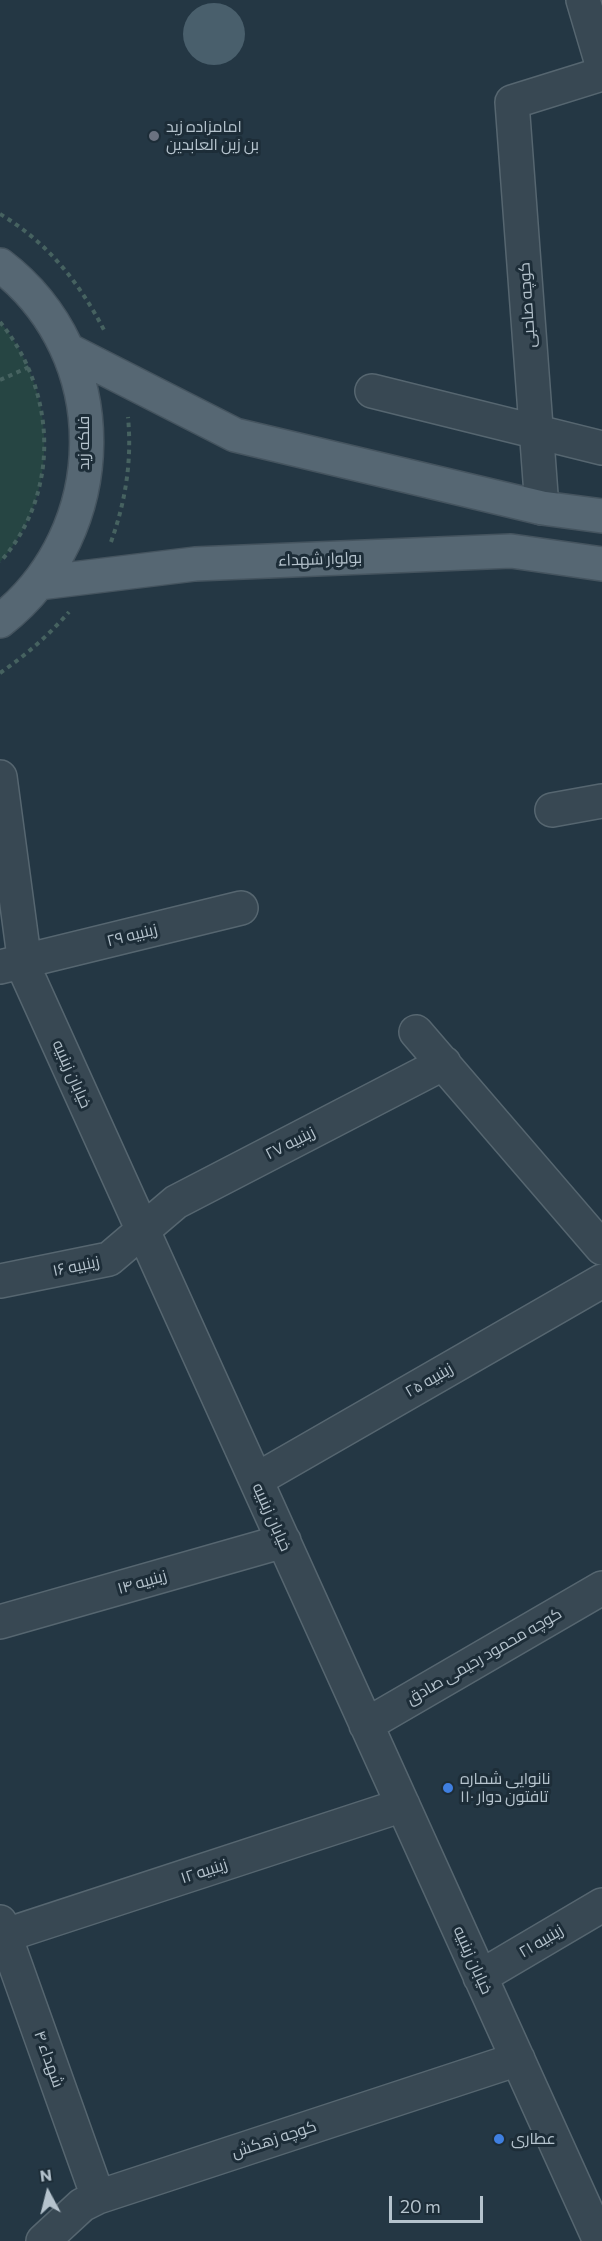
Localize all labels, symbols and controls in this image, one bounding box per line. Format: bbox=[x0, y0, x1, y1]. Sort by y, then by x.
place label: امامزاده زید بن زین العابدین bbox=[166, 117, 259, 155]
marker: امامزاده زید بن زین العابدین bbox=[147, 129, 161, 143]
street label: کوچه صاحبی bbox=[514, 261, 540, 349]
street label: فلکه زید bbox=[74, 416, 94, 470]
street label: بولوار شهداء bbox=[278, 548, 362, 570]
street label: زینبیه ۲۹ bbox=[105, 919, 159, 951]
street label: خیابان زینبیه bbox=[48, 1037, 96, 1111]
street label: زینبیه ۲۷ bbox=[262, 1122, 318, 1164]
street label: زینبیه ۱۶ bbox=[51, 1252, 101, 1280]
street label: زینبیه ۲۵ bbox=[402, 1359, 456, 1401]
street label: خیابان زینبیه bbox=[248, 1480, 296, 1554]
street label: زینبیه ۱۴ bbox=[115, 1566, 169, 1598]
street label: کوچه محمود رحیمی صادق bbox=[403, 1604, 565, 1708]
place label: نانوایی شماره ۱۱۰ تافتون دوار bbox=[460, 1769, 551, 1807]
marker: نانوایی شماره ۱۱۰ تافتون دوار bbox=[441, 1781, 455, 1795]
street label: زینبیه ۱۲ bbox=[178, 1854, 230, 1888]
street label: زینبیه ۲۱ bbox=[515, 1920, 567, 1962]
street label: خیابان زینبیه bbox=[449, 1923, 497, 1997]
street label: شهداء ۴ bbox=[30, 2028, 68, 2090]
street label: کوچه زهکش bbox=[229, 2116, 319, 2162]
place label: عطاری bbox=[511, 2129, 556, 2149]
marker: عطاری bbox=[492, 2132, 506, 2146]
north arrow bbox=[18, 2163, 78, 2223]
text: N bbox=[39, 2164, 53, 2185]
scale bar bbox=[392, 2184, 486, 2222]
text: 20 m bbox=[400, 2195, 441, 2217]

